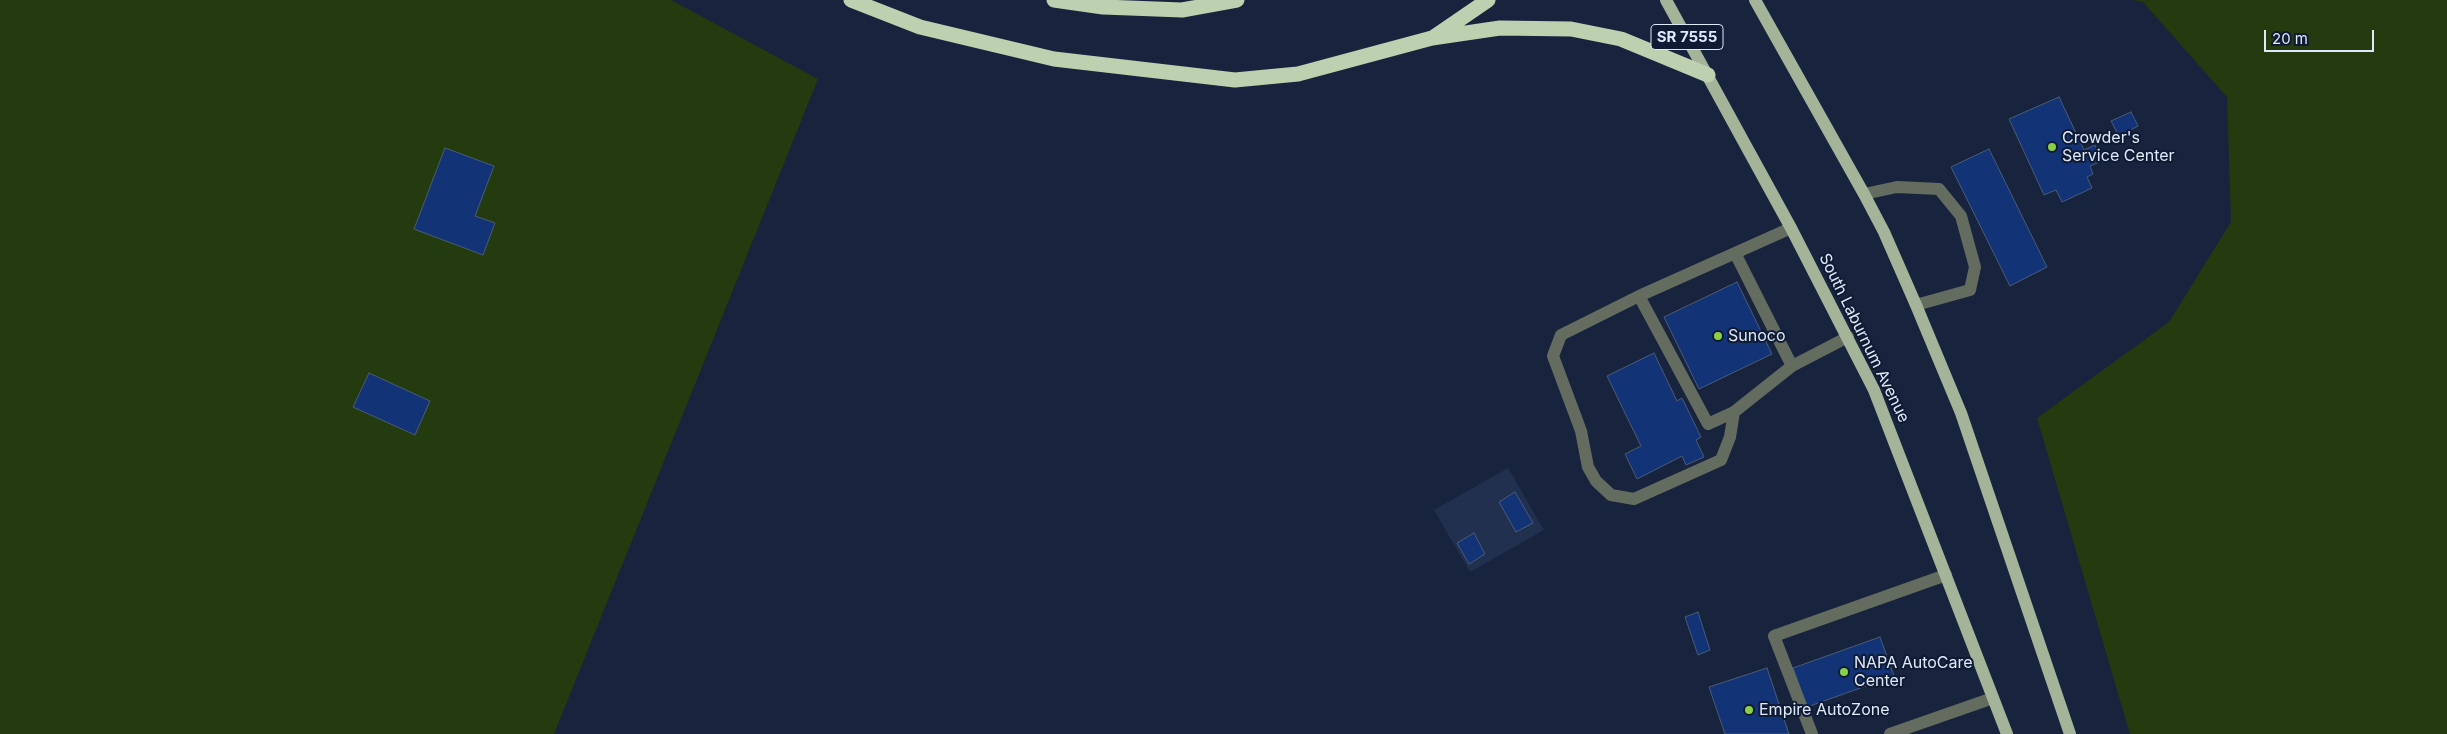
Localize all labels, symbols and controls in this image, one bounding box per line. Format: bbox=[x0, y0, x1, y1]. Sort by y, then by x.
scale bar bbox=[2267, 20, 2377, 52]
road number: SR 7555 bbox=[1651, 24, 1723, 50]
text: 20 m bbox=[2272, 29, 2308, 48]
place label: Crowder's Service Center bbox=[2062, 128, 2175, 166]
marker: Crowder's Service Center bbox=[2046, 141, 2058, 153]
street label: South Laburnum Avenue bbox=[1815, 250, 1913, 426]
place label: Sunoco bbox=[1728, 326, 1786, 346]
marker: Sunoco bbox=[1712, 330, 1724, 342]
place label: NAPA AutoCare Center bbox=[1854, 653, 1973, 691]
marker: NAPA AutoCare Center bbox=[1838, 666, 1850, 678]
place label: Empire AutoZone bbox=[1759, 700, 1890, 720]
marker: Empire AutoZone bbox=[1743, 704, 1755, 716]

